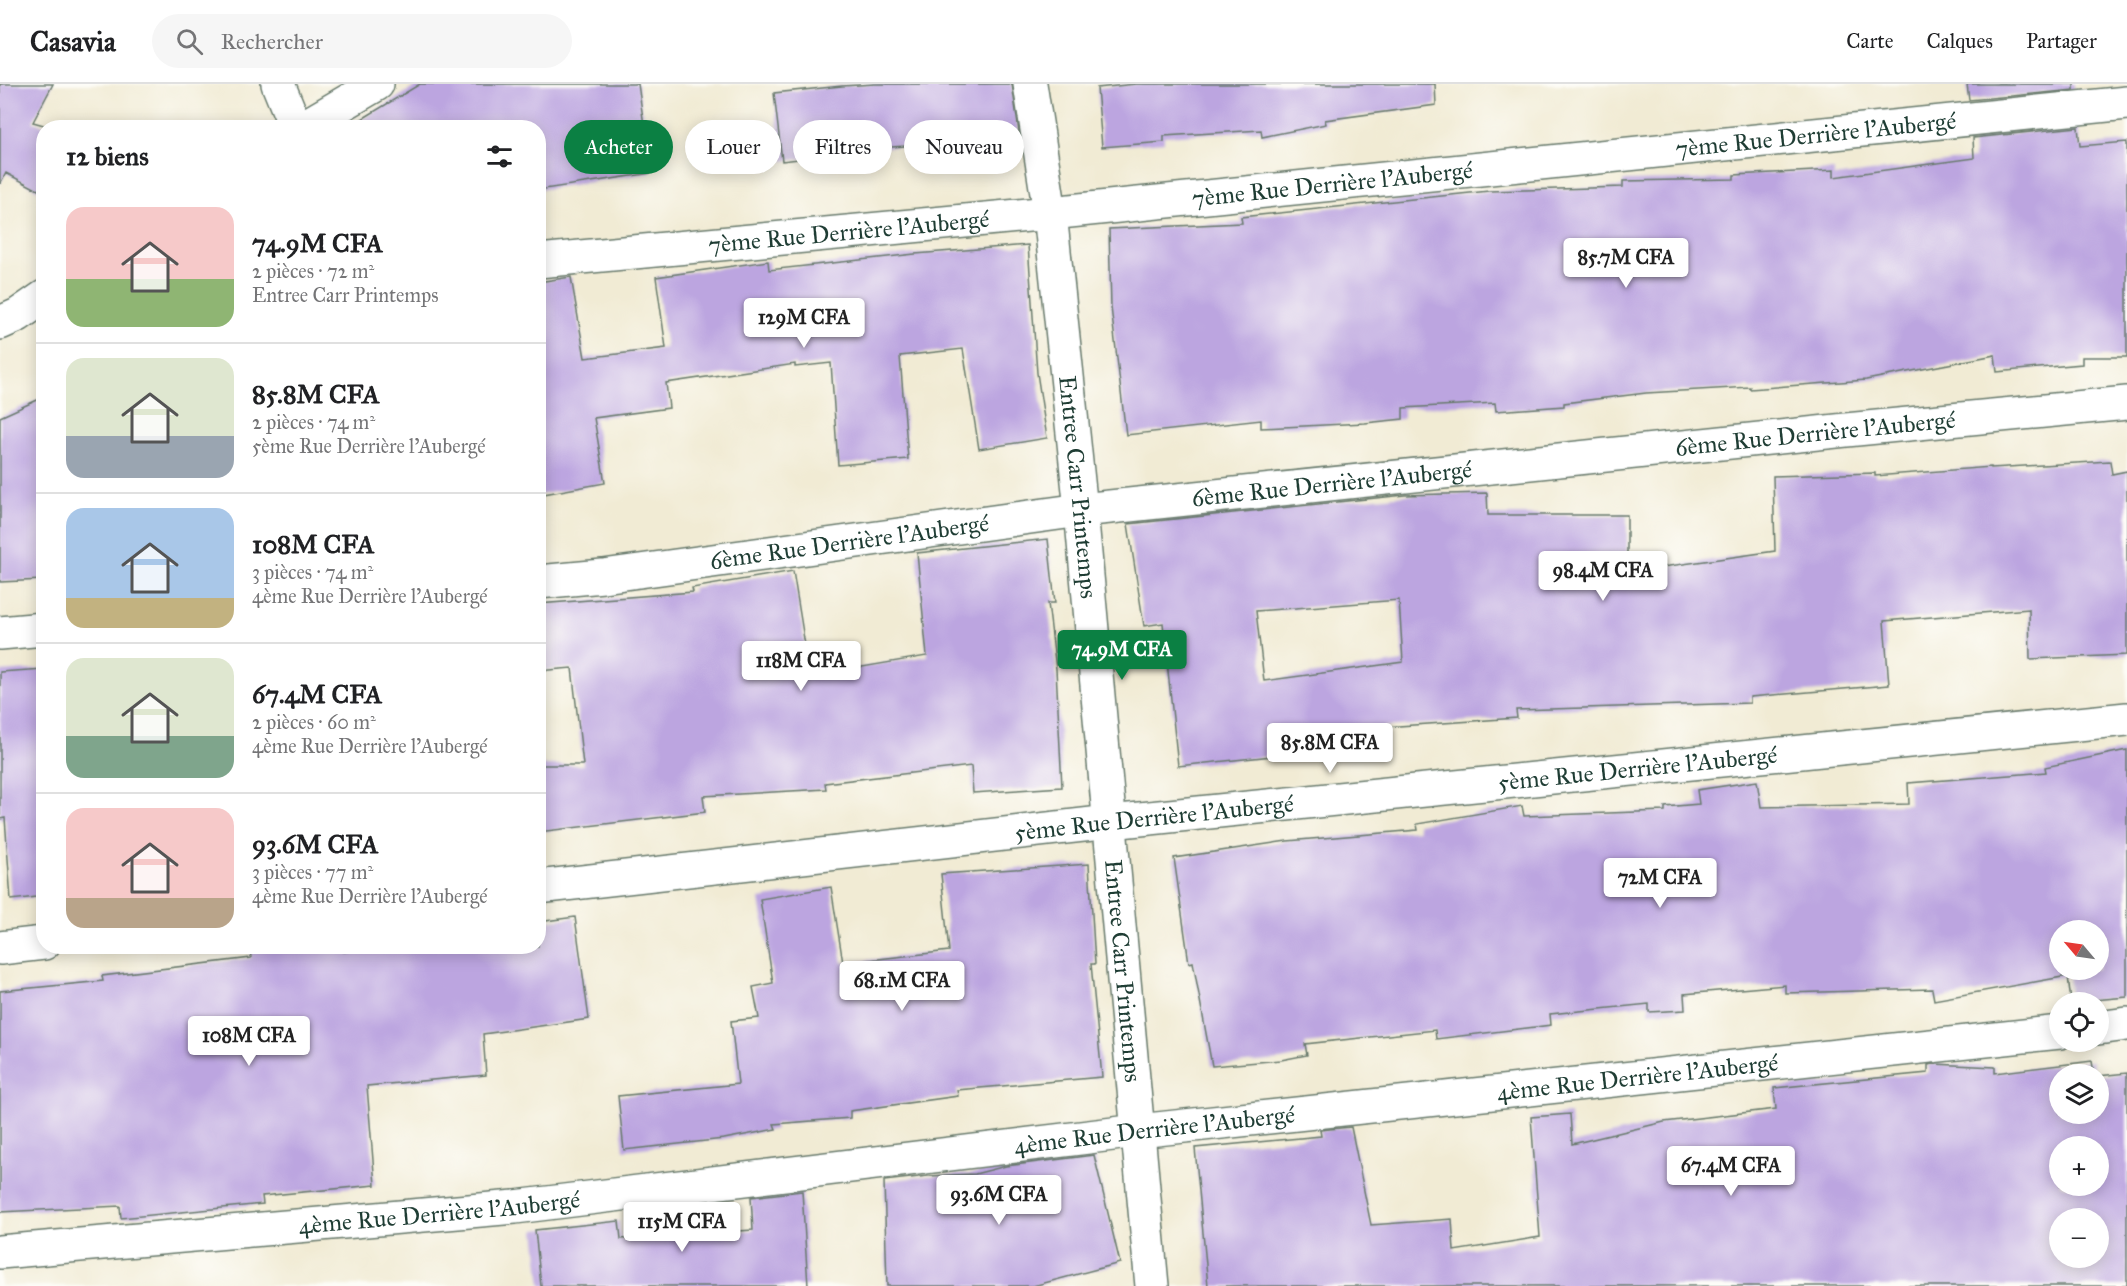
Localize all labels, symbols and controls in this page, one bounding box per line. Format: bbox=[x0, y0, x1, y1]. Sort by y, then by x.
search box bbox=[152, 14, 572, 68]
text: Casavia bbox=[30, 24, 116, 59]
icon: search bbox=[173, 25, 206, 58]
text: Rechercher bbox=[221, 28, 323, 55]
text: Carte bbox=[1846, 28, 1893, 54]
text: Calques bbox=[1926, 28, 1993, 54]
text: Partager bbox=[2026, 28, 2097, 54]
street label: 7ème Rue Derrière l'Aubergé bbox=[1674, 106, 1958, 164]
chip: Acheter bbox=[564, 120, 673, 174]
chip: Louer bbox=[685, 120, 781, 174]
chip: Filtres bbox=[793, 120, 892, 174]
chip: Nouveau bbox=[904, 120, 1024, 174]
text: 12 biens bbox=[66, 140, 149, 172]
icon: filters bbox=[483, 140, 516, 173]
street label: 7ème Rue Derrière l'Aubergé bbox=[1190, 155, 1474, 213]
street label: 7ème Rue Derrière l'Aubergé bbox=[707, 204, 991, 260]
text: 74.9M CFA bbox=[252, 227, 383, 259]
icon: home bbox=[114, 231, 186, 303]
pin: 85.7M CFA bbox=[1557, 238, 1695, 289]
text: 85.7M CFA bbox=[1577, 245, 1675, 269]
text: 2 pièces · 72 m² bbox=[252, 259, 374, 283]
text: Entree Carr Printemps bbox=[252, 283, 438, 307]
pin: 129M CFA bbox=[742, 298, 866, 349]
text: 129M CFA bbox=[758, 305, 850, 329]
street label: Entree Carr Printemps bbox=[1052, 374, 1104, 600]
text: 85.8M CFA bbox=[252, 378, 380, 410]
icon: home bbox=[114, 382, 186, 454]
street label: 6ème Rue Derrière l'Aubergé bbox=[1674, 405, 1957, 463]
text: 2 pièces · 74 m² bbox=[252, 410, 375, 434]
text: 5ème Rue Derrière l'Aubergé bbox=[252, 434, 486, 458]
street label: 6ème Rue Derrière l'Aubergé bbox=[1190, 454, 1473, 513]
street label: 6ème Rue Derrière l'Aubergé bbox=[708, 508, 991, 576]
text: 108M CFA bbox=[252, 528, 374, 560]
icon: home bbox=[114, 532, 186, 604]
pin: 98.4M CFA bbox=[1534, 551, 1672, 602]
text: 98.4M CFA bbox=[1553, 558, 1653, 582]
text: 3 pièces · 74 m² bbox=[252, 560, 373, 584]
text: 4ème Rue Derrière l'Aubergé bbox=[252, 584, 488, 608]
pin: 74.9M CFA bbox=[1053, 630, 1191, 681]
text: 74.9M CFA bbox=[1072, 637, 1172, 661]
pin: 118M CFA bbox=[739, 641, 863, 692]
text: 118M CFA bbox=[756, 648, 846, 672]
text: 67.4M CFA bbox=[252, 678, 382, 710]
icon: home bbox=[114, 682, 186, 754]
text: 2 pièces · 60 m² bbox=[252, 710, 376, 734]
pin: 85.8M CFA bbox=[1261, 723, 1399, 774]
text: 85.8M CFA bbox=[1281, 730, 1379, 754]
text: 4ème Rue Derrière l'Aubergé bbox=[252, 734, 488, 758]
street label: 5ème Rue Derrière l'Aubergé bbox=[1497, 740, 1779, 798]
street label: 5ème Rue Derrière l'Aubergé bbox=[1013, 788, 1295, 848]
text: 93.6M CFA bbox=[252, 828, 378, 860]
icon: home bbox=[114, 832, 186, 904]
street label: Entree Carr Printemps bbox=[1098, 858, 1148, 1084]
pin: 72M CFA bbox=[1605, 858, 1715, 909]
text: 3 pièces · 77 m² bbox=[252, 860, 373, 884]
text: 72M CFA bbox=[1618, 865, 1702, 889]
text: 4ème Rue Derrière l'Aubergé bbox=[252, 884, 488, 908]
north arrow bbox=[2049, 920, 2109, 980]
map controls bbox=[2049, 920, 2109, 1268]
pin: 68.1M CFA bbox=[833, 961, 971, 1012]
text: 68.1M CFA bbox=[853, 968, 951, 992]
button: locate bbox=[2049, 992, 2109, 1052]
pin: 108M CFA bbox=[187, 1016, 311, 1067]
text: 108M CFA bbox=[202, 1023, 296, 1047]
street label: 4ème Rue Derrière l'Aubergé bbox=[1495, 1047, 1780, 1107]
button: layers bbox=[2049, 1064, 2109, 1124]
street label: 4ème Rue Derrière l'Aubergé bbox=[1012, 1099, 1297, 1161]
button: + bbox=[2049, 1136, 2109, 1196]
pin: 67.4M CFA bbox=[1662, 1146, 1800, 1197]
text: 67.4M CFA bbox=[1681, 1153, 1781, 1177]
pin: 93.6M CFA bbox=[930, 1175, 1068, 1226]
text: 93.6M CFA bbox=[950, 1182, 1048, 1206]
street label: 4ème Rue Derrière l'Aubergé bbox=[297, 1184, 582, 1241]
pin: 115M CFA bbox=[620, 1202, 744, 1253]
button: − bbox=[2049, 1208, 2109, 1268]
text: 115M CFA bbox=[637, 1209, 727, 1233]

